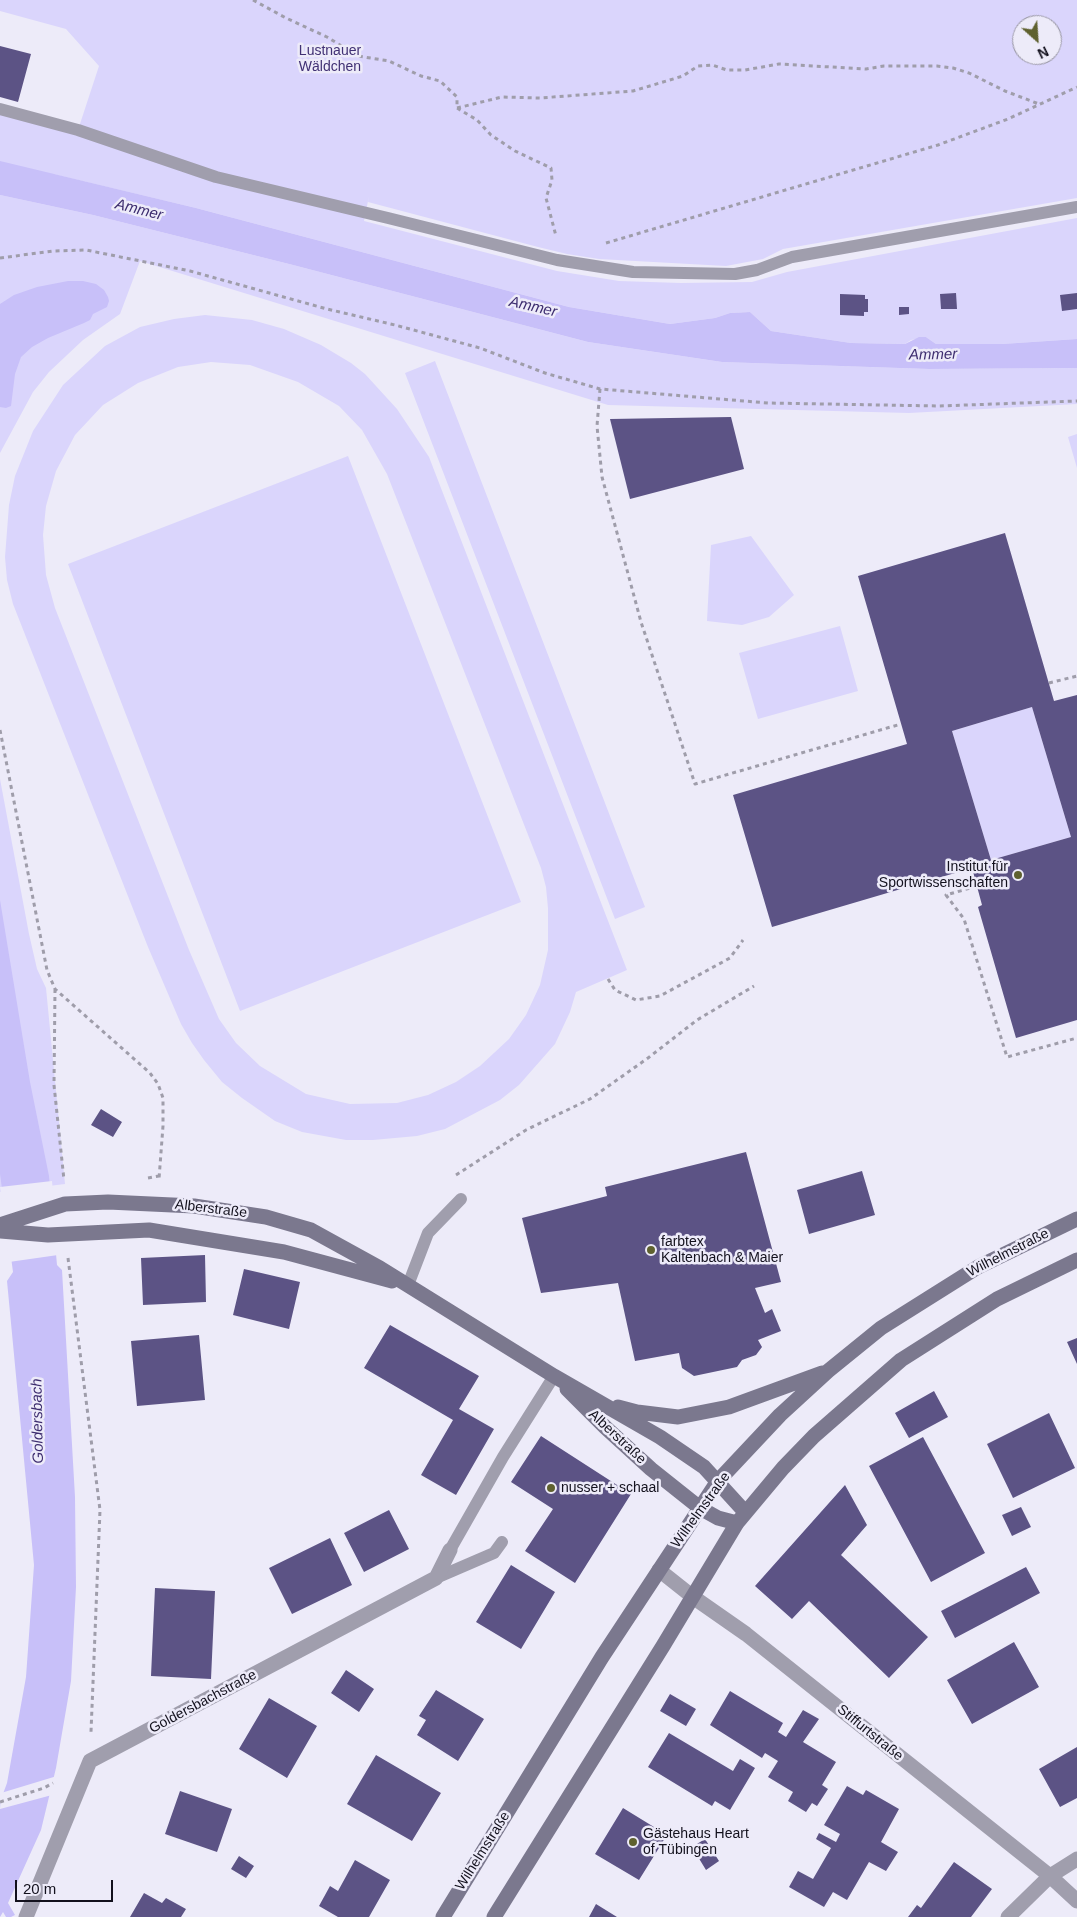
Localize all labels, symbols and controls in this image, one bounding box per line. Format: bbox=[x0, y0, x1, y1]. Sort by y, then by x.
north arrow bbox=[1012, 15, 1062, 65]
park label: Lustnauer Wäldchen bbox=[299, 43, 361, 75]
text: N bbox=[1035, 43, 1051, 62]
water label: Ammer bbox=[113, 195, 165, 225]
water label: Ammer bbox=[507, 293, 559, 321]
water label: Ammer bbox=[909, 346, 957, 364]
place label: Institut für Sportwissenschaften bbox=[879, 859, 1008, 892]
marker: Institut für Sportwissenschaften bbox=[1012, 869, 1024, 881]
street label: Alberstraße bbox=[174, 1196, 248, 1222]
street label: Wilhelmstraße bbox=[964, 1225, 1052, 1281]
place label: farbtex Kaltenbach & Maier bbox=[661, 1234, 783, 1266]
marker: farbtex Kaltenbach & Maier bbox=[645, 1244, 657, 1256]
water label: Goldersbach bbox=[28, 1378, 48, 1464]
street label: Alberstraße bbox=[585, 1406, 649, 1468]
street label: Wilhelmstraße bbox=[668, 1469, 734, 1551]
place label: nusser + schaal bbox=[561, 1480, 659, 1496]
marker: nusser + schaal bbox=[545, 1482, 557, 1494]
street label: Goldersbachstraße bbox=[146, 1667, 260, 1737]
street label: Stiffurtstraße bbox=[834, 1701, 906, 1765]
street label: Wilhelmstraße bbox=[452, 1809, 514, 1893]
place label: Gästehaus Heart of Tübingen bbox=[643, 1826, 749, 1858]
marker: Gästehaus Heart of Tübingen bbox=[627, 1836, 639, 1848]
scale bar bbox=[18, 1870, 115, 1902]
text: 20 m bbox=[23, 1880, 56, 1897]

